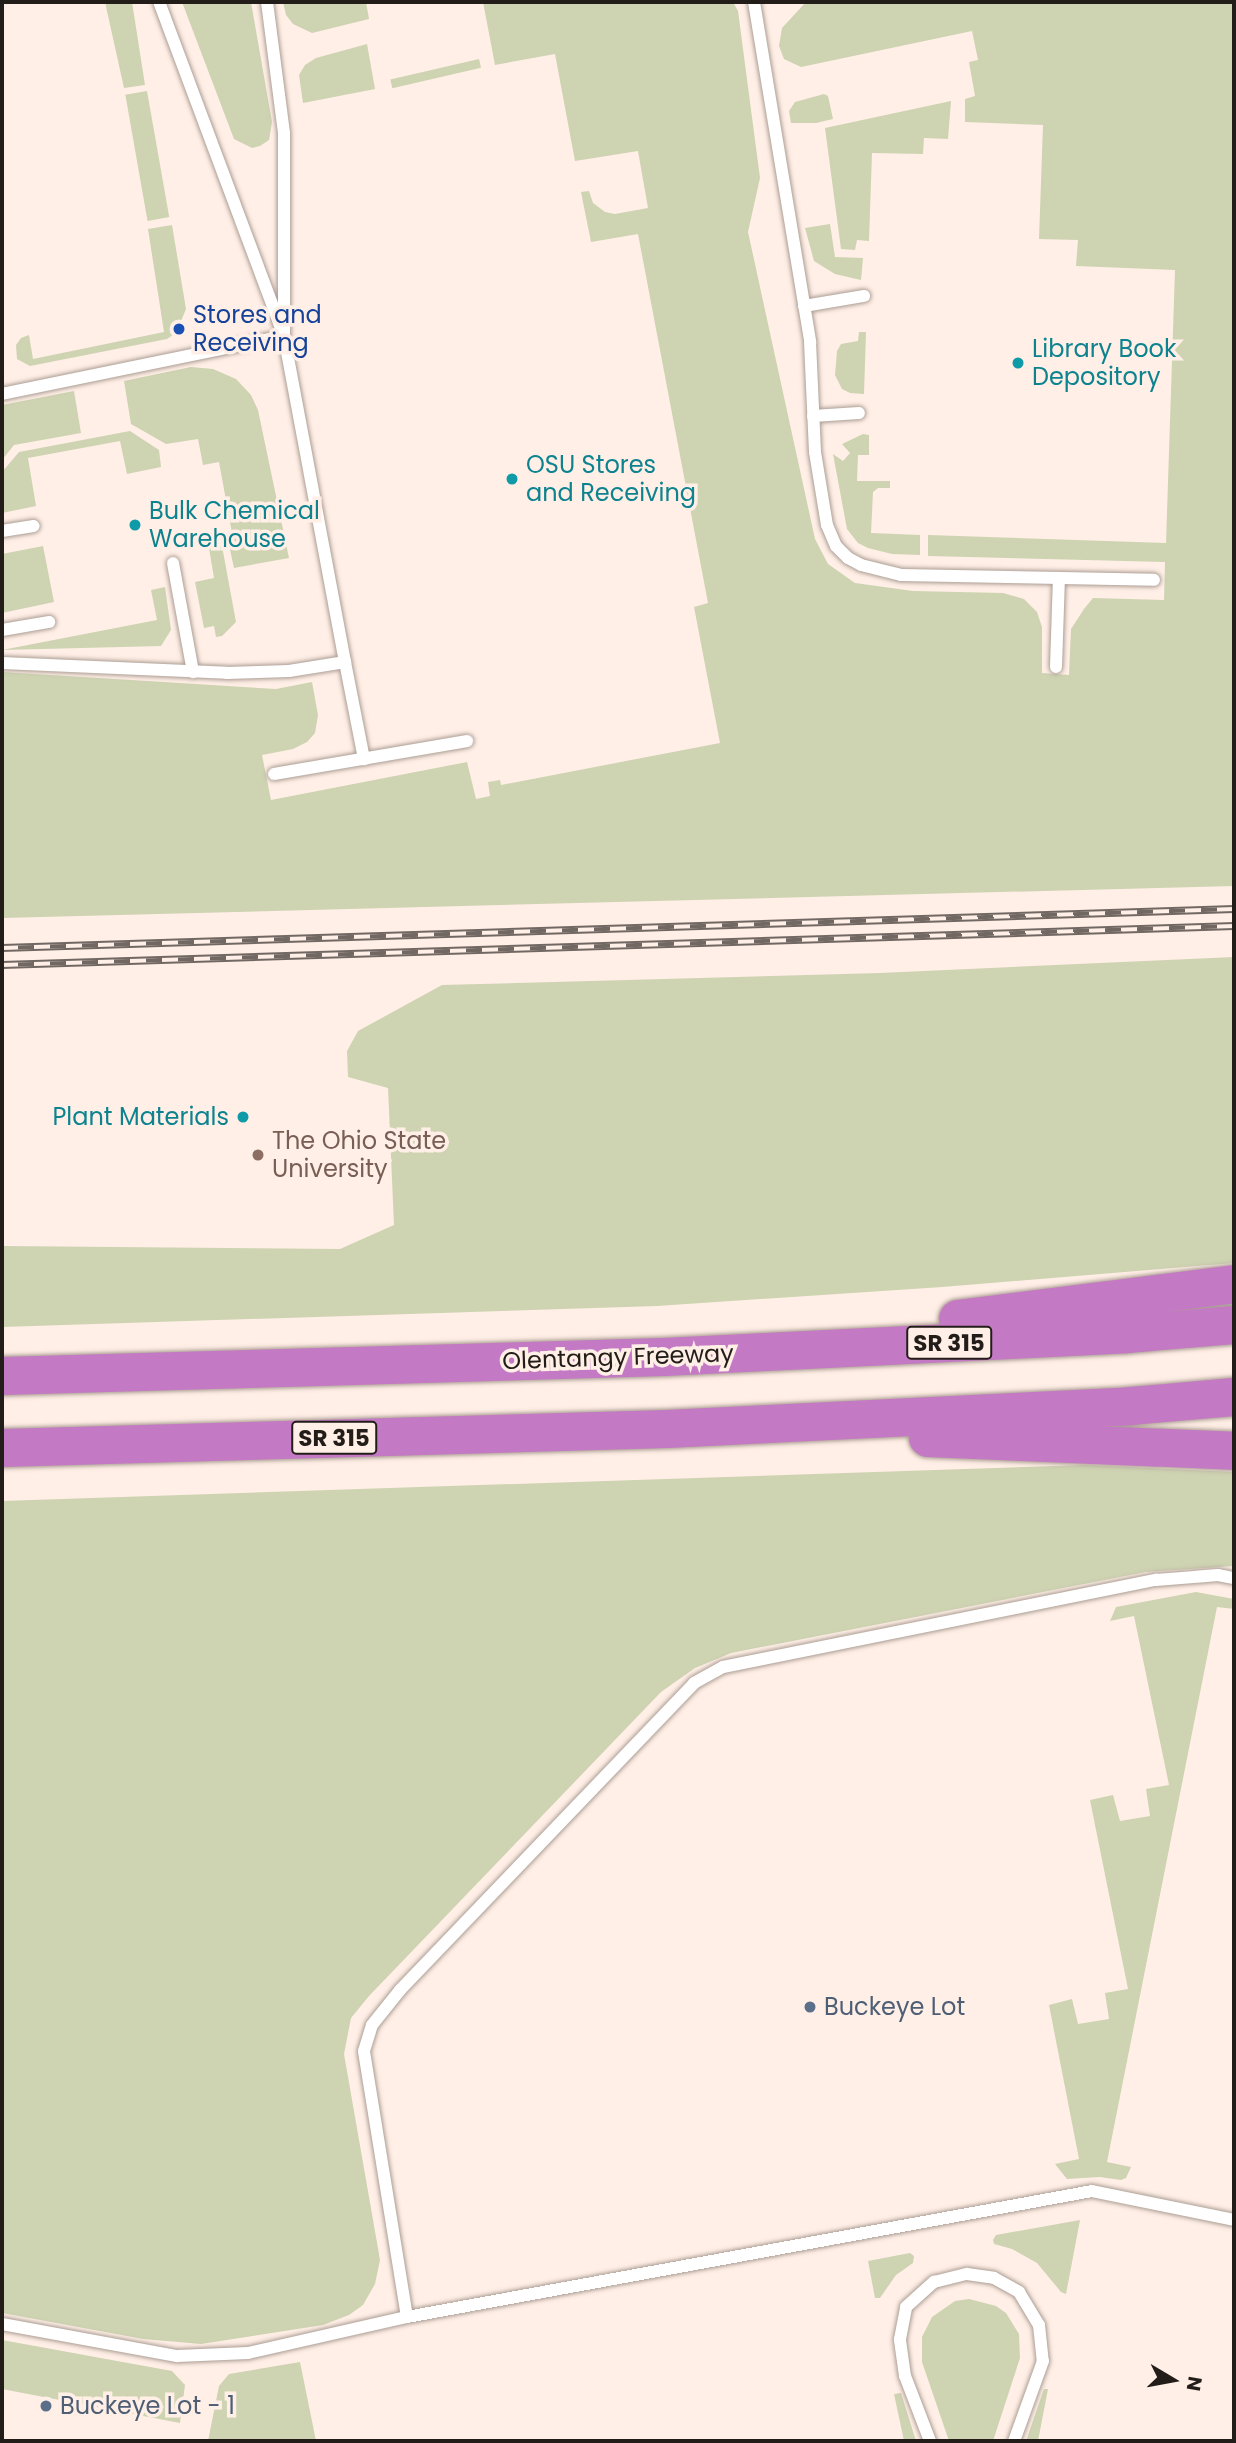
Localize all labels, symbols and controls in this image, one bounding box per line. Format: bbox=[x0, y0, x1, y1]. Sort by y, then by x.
place label: Stores and Receiving bbox=[193, 301, 322, 357]
marker: Stores and Receiving bbox=[171, 321, 187, 337]
place label: Library Book Depository bbox=[1032, 335, 1176, 391]
marker: Library Book Depository bbox=[1010, 355, 1026, 371]
place label: OSU Stores and Receiving bbox=[526, 451, 696, 507]
marker: OSU Stores and Receiving bbox=[504, 471, 520, 487]
place label: Bulk Chemical Warehouse bbox=[149, 497, 320, 553]
marker: Bulk Chemical Warehouse bbox=[127, 517, 143, 533]
place label: Plant Materials bbox=[52, 1103, 229, 1131]
marker: Plant Materials bbox=[235, 1109, 251, 1125]
place label: The Ohio State University bbox=[272, 1127, 446, 1183]
marker: The Ohio State University bbox=[250, 1147, 266, 1163]
road number: SR 315 bbox=[905, 1324, 993, 1362]
street label: Olentangy Freeway bbox=[502, 1339, 734, 1375]
road number: SR 315 bbox=[290, 1418, 378, 1457]
place label: Buckeye Lot bbox=[824, 1993, 965, 2021]
marker: Buckeye Lot bbox=[802, 1999, 818, 2015]
north arrow bbox=[1138, 2345, 1208, 2415]
text: N bbox=[1180, 2374, 1209, 2393]
place label: Buckeye Lot - 1 bbox=[60, 2392, 235, 2420]
marker: Buckeye Lot - 1 bbox=[38, 2398, 54, 2414]

